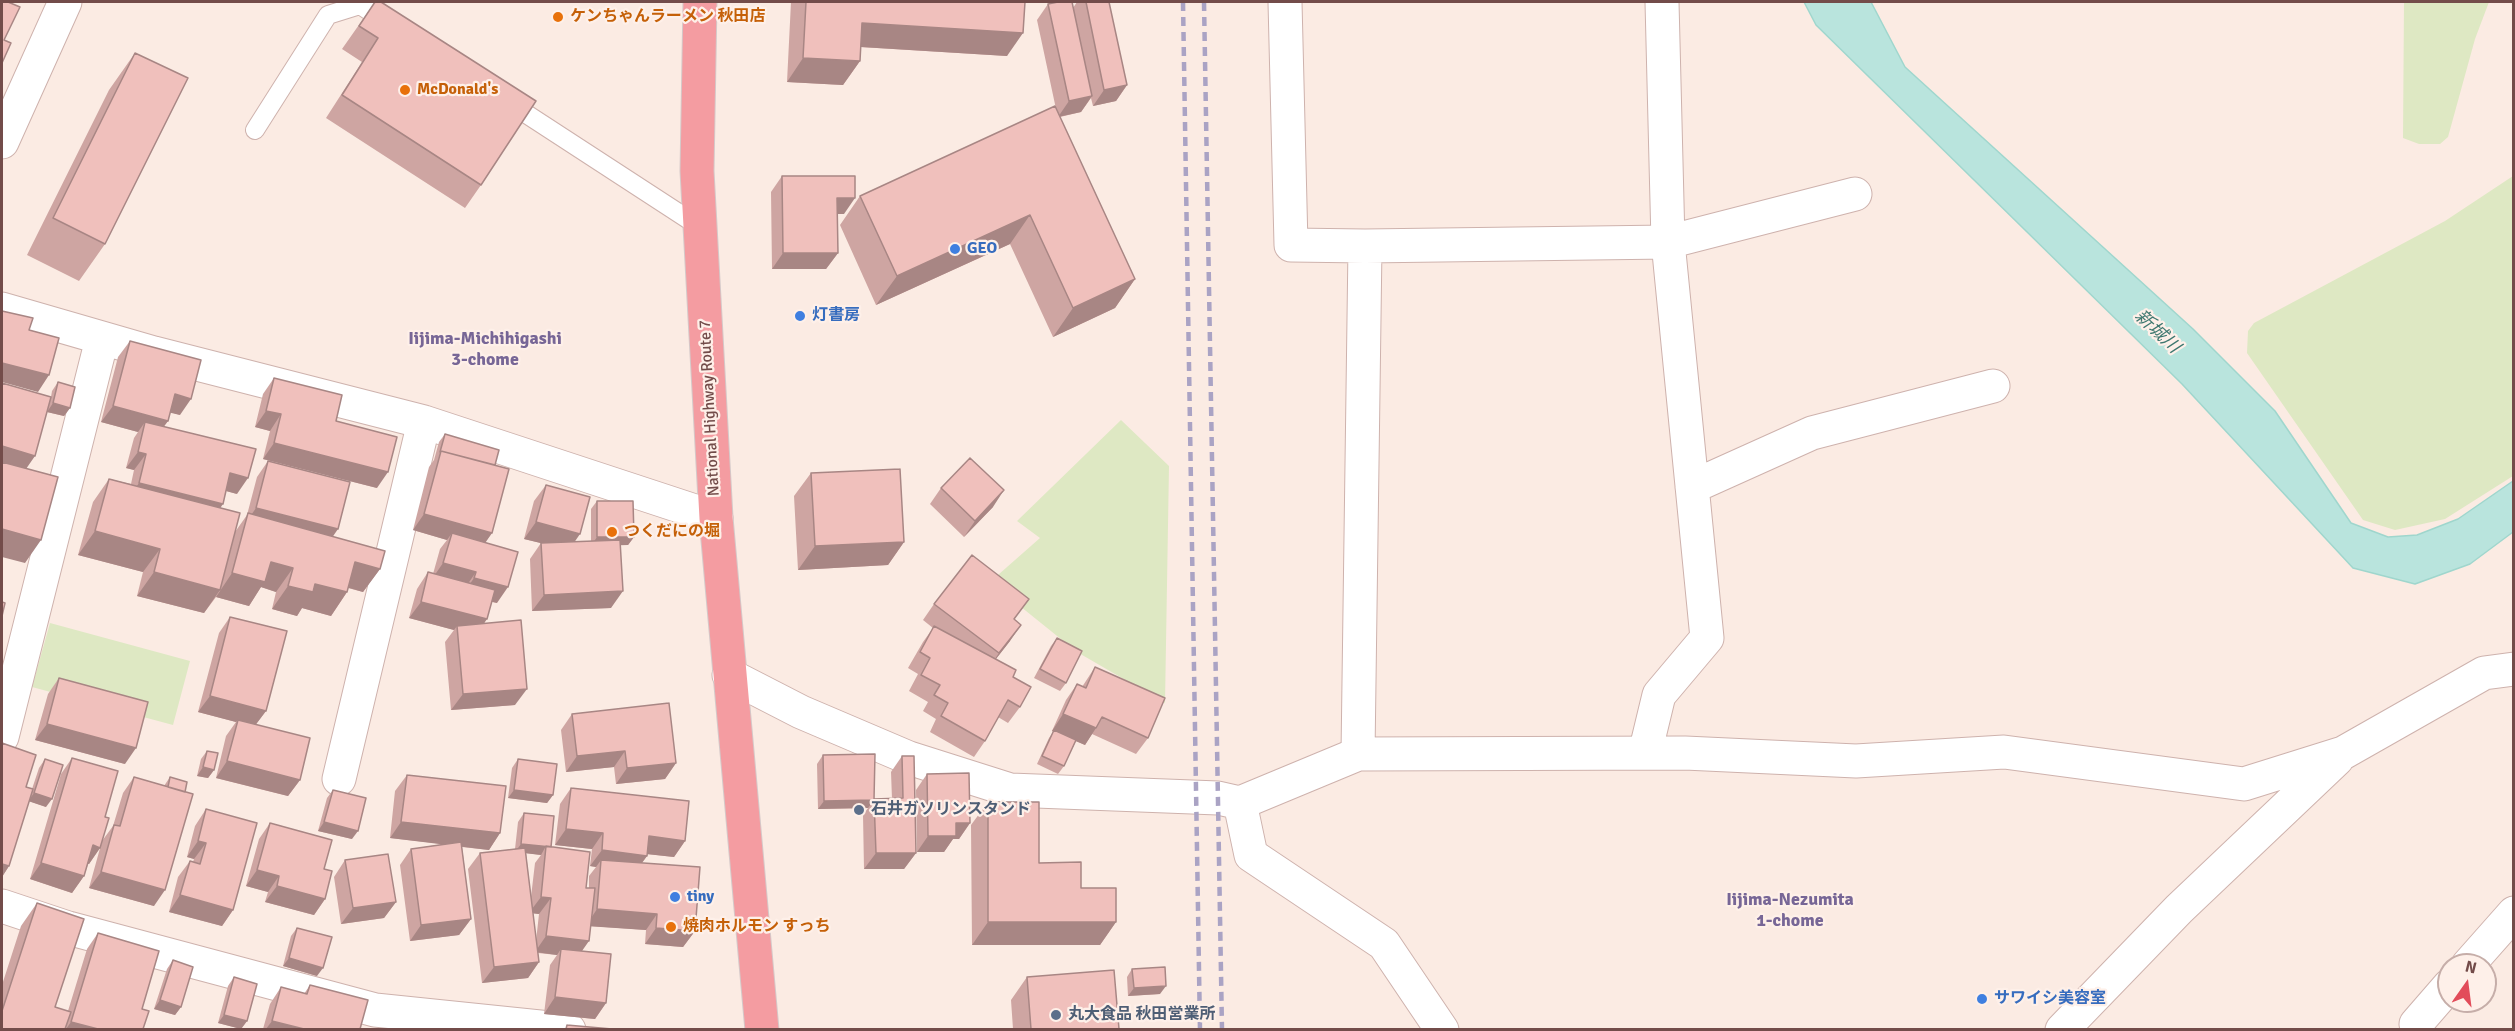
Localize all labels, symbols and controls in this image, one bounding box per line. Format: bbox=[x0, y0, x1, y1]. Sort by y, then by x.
place label: ケンちゃんラーメン 秋田店 bbox=[570, 7, 766, 27]
marker: ケンちゃんラーメン 秋田店 bbox=[551, 10, 565, 24]
place label: McDonald's bbox=[417, 80, 498, 100]
marker: McDonald's bbox=[398, 83, 412, 97]
place label: GEO bbox=[967, 239, 997, 259]
marker: GEO bbox=[948, 242, 962, 256]
place label: 灯書房 bbox=[812, 306, 860, 326]
water label: 新城川 bbox=[2130, 306, 2184, 358]
marker: 灯書房 bbox=[793, 309, 807, 323]
street label: National Highway Route 7 bbox=[696, 319, 724, 497]
district label: Iijima-Michihigashi 3-chome bbox=[408, 328, 562, 370]
place label: つくだにの堀 bbox=[624, 522, 720, 542]
marker: つくだにの堀 bbox=[605, 525, 619, 539]
place label: 石井ガソリンスタンド bbox=[871, 800, 1031, 820]
marker: 石井ガソリンスタンド bbox=[852, 803, 866, 817]
place label: tiny bbox=[687, 887, 714, 907]
district label: Iijima-Nezumita 1-chome bbox=[1726, 889, 1854, 932]
marker: tiny bbox=[668, 890, 682, 904]
place label: 焼肉ホルモン すっち bbox=[683, 917, 831, 937]
marker: 焼肉ホルモン すっち bbox=[664, 920, 678, 934]
north arrow bbox=[2437, 953, 2497, 1013]
text: N bbox=[2463, 956, 2479, 979]
place label: サワイシ美容室 bbox=[1994, 989, 2106, 1009]
marker: サワイシ美容室 bbox=[1975, 992, 1989, 1006]
place label: 丸大食品 秋田営業所 bbox=[1068, 1005, 1216, 1025]
marker: 丸大食品 秋田営業所 bbox=[1049, 1008, 1063, 1022]

